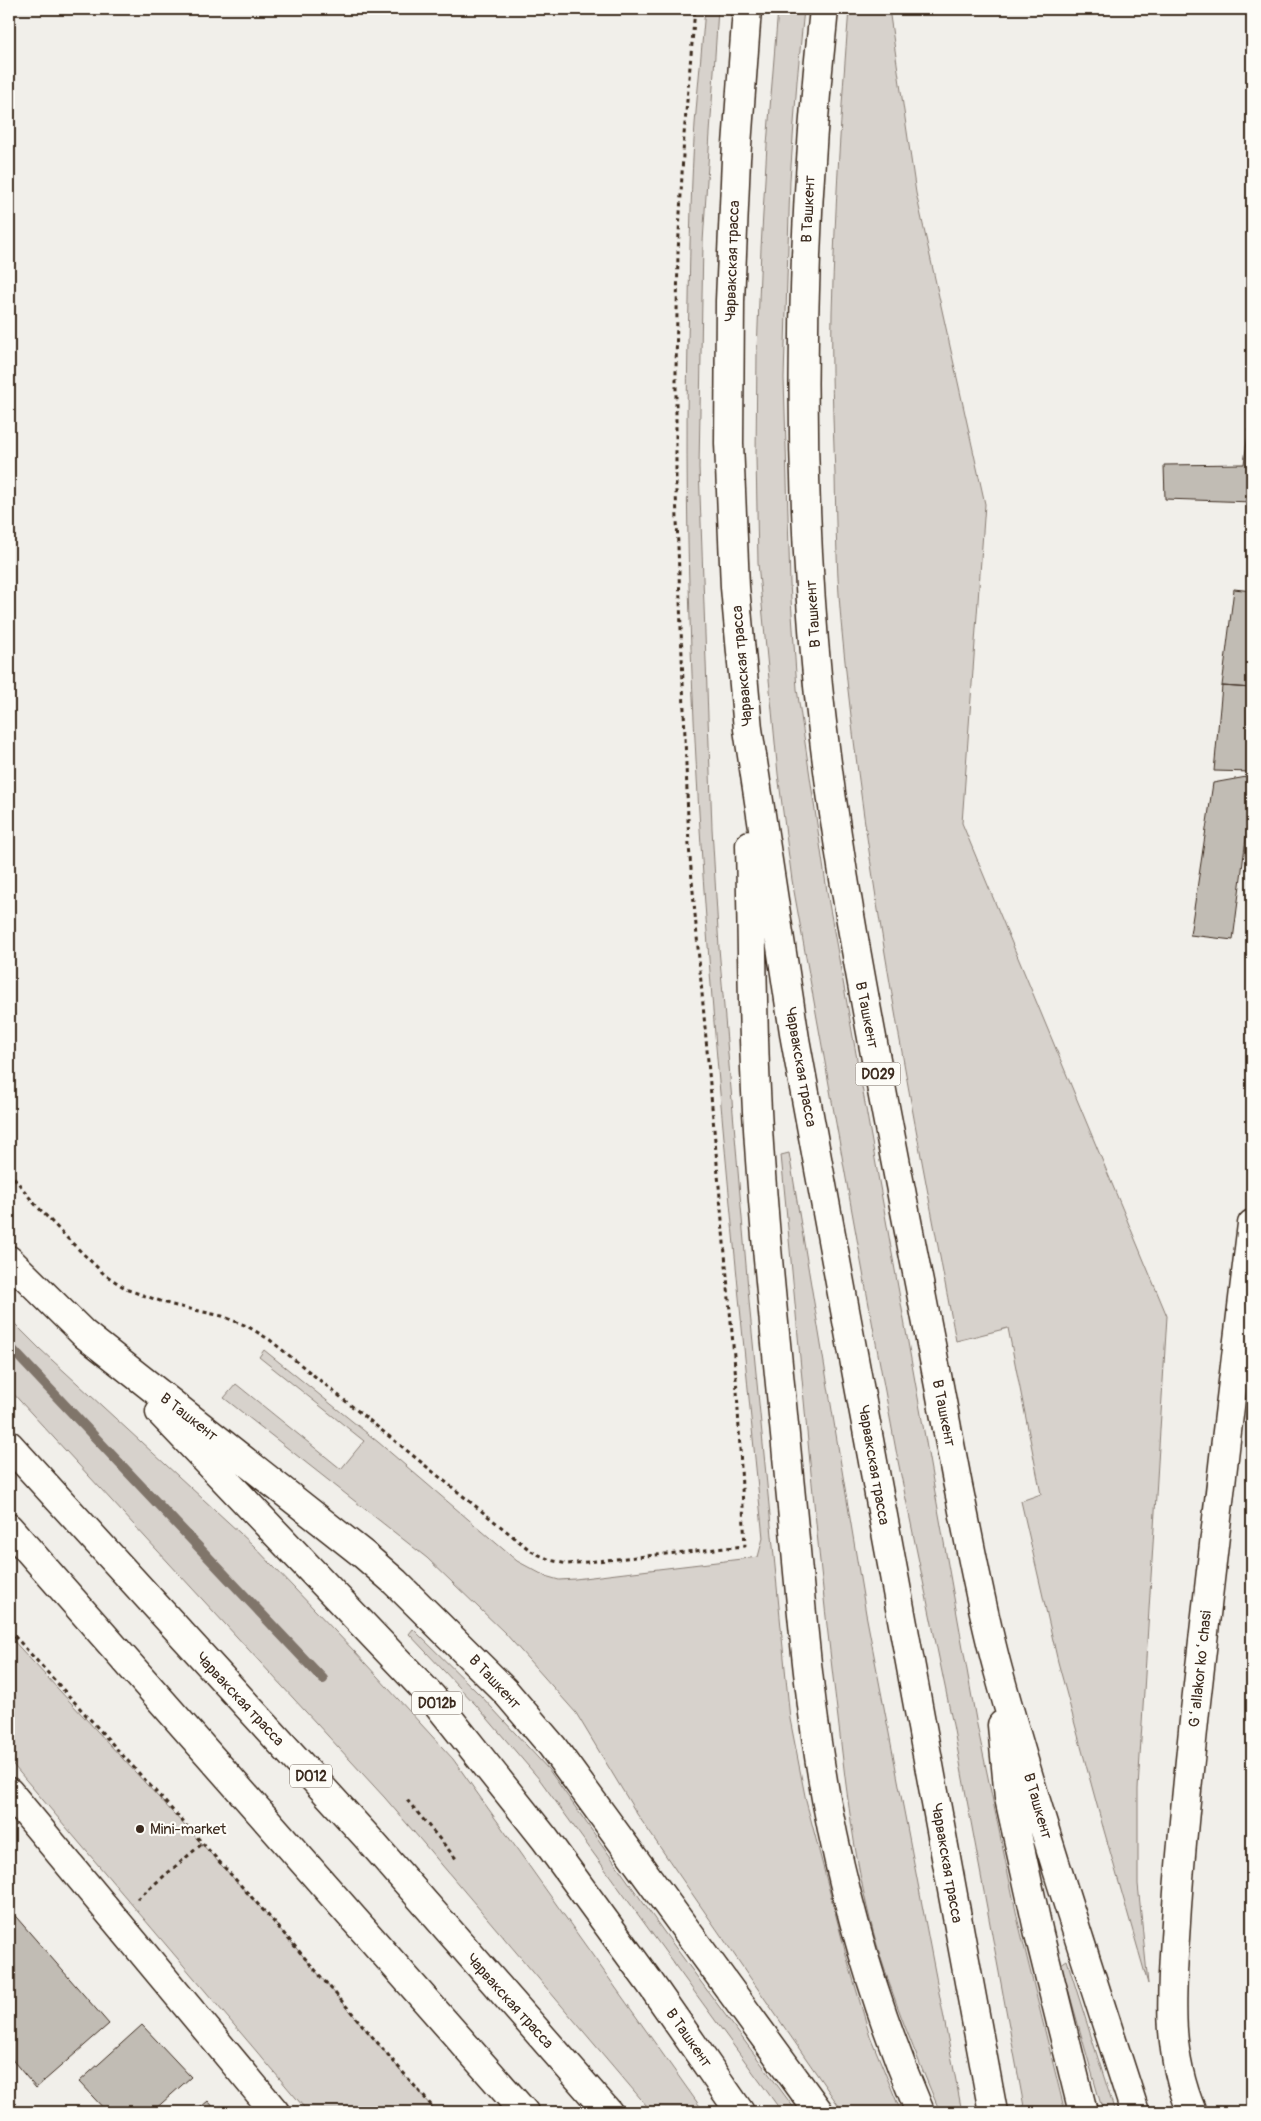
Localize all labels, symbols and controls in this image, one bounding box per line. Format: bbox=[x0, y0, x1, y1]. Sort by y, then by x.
street label: В Ташкент bbox=[797, 174, 820, 243]
street label: Чарвакская трасса bbox=[721, 200, 744, 322]
street label: В Ташкент bbox=[802, 579, 825, 648]
street label: Чарвакская трасса bbox=[728, 605, 757, 727]
street label: В Ташкент bbox=[851, 980, 882, 1051]
street label: Чарвакская трасса bbox=[781, 1006, 820, 1129]
road number: D029 bbox=[856, 1062, 900, 1086]
street label: В Ташкент bbox=[928, 1378, 959, 1449]
street label: В Ташкент bbox=[156, 1389, 222, 1446]
street label: Чарвакская трасса bbox=[854, 1404, 893, 1527]
street label: Gʻallakor koʻchasi bbox=[1185, 1609, 1216, 1728]
street label: Чарвакская трасса bbox=[191, 1648, 288, 1750]
street label: В Ташкент bbox=[465, 1651, 525, 1714]
road number: D012b bbox=[412, 1692, 462, 1715]
road number: D012 bbox=[290, 1764, 332, 1788]
street label: В Ташкент bbox=[1019, 1771, 1056, 1842]
street label: Чарвакская трасса bbox=[927, 1802, 966, 1925]
place label: Mini-market bbox=[150, 1820, 227, 1839]
marker: Mini-market bbox=[134, 1823, 146, 1835]
street label: Чарвакская трасса bbox=[462, 1950, 557, 2053]
street label: В Ташкент bbox=[661, 2005, 716, 2072]

